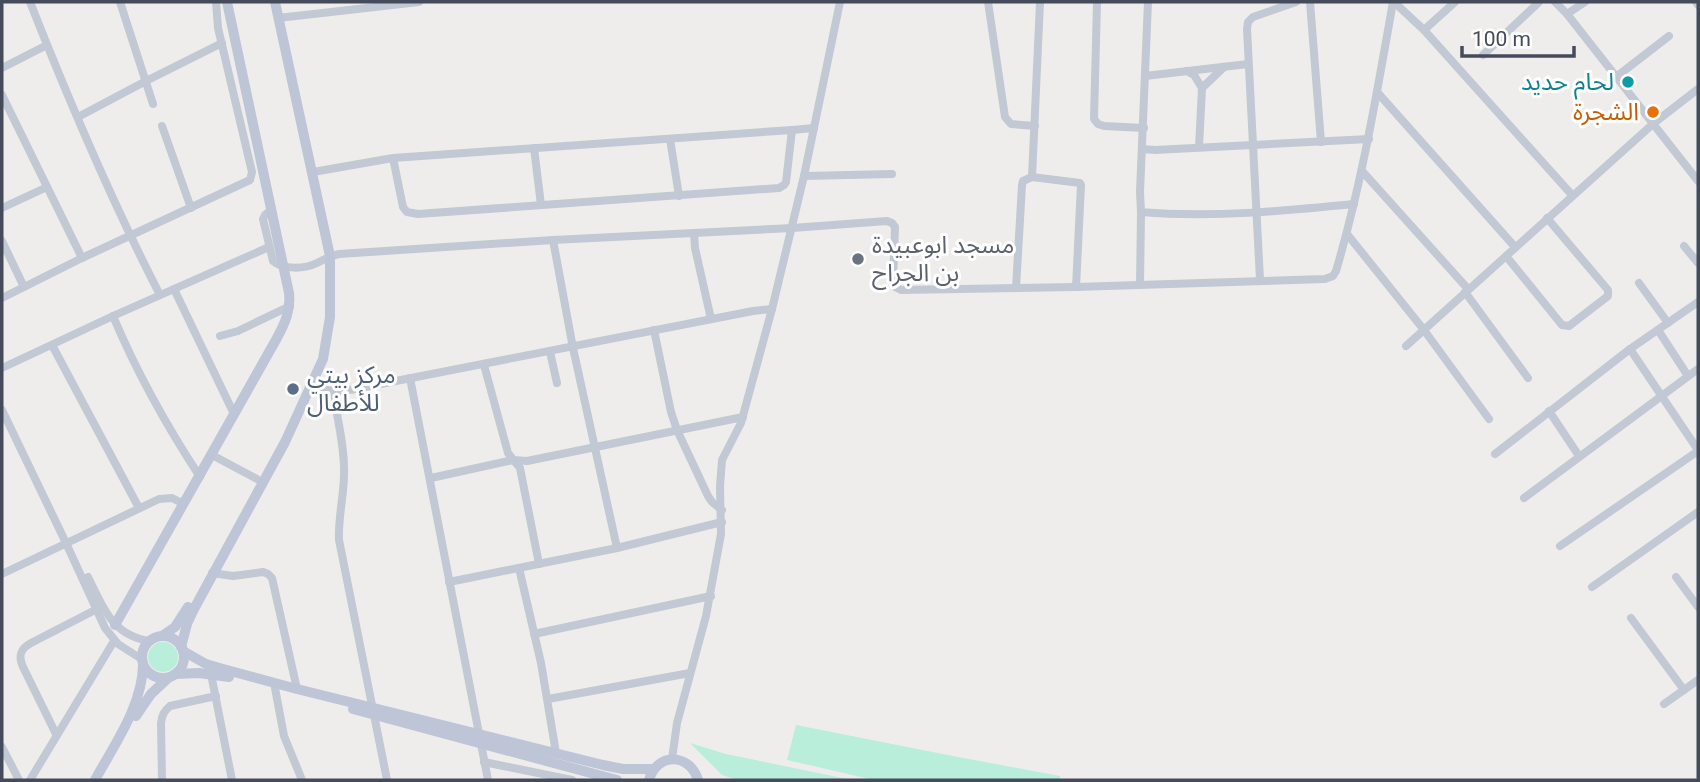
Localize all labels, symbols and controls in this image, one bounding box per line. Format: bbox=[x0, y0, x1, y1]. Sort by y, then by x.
scale bar bbox=[1462, 14, 1574, 58]
text: 100 m bbox=[1472, 27, 1531, 51]
place label: لحام حديد bbox=[1521, 68, 1614, 100]
marker: لحام حديد bbox=[1620, 74, 1636, 90]
place label: الشجرة bbox=[1573, 98, 1639, 126]
marker: الشجرة bbox=[1645, 104, 1661, 120]
place label: مسجد ابوعبيدة بن الجراح bbox=[872, 231, 1014, 290]
marker: مسجد ابوعبيدة بن الجراح bbox=[850, 251, 866, 267]
place label: مركز بيتي للأطفال bbox=[307, 361, 396, 417]
marker: مركز بيتي للأطفال bbox=[285, 381, 301, 397]

